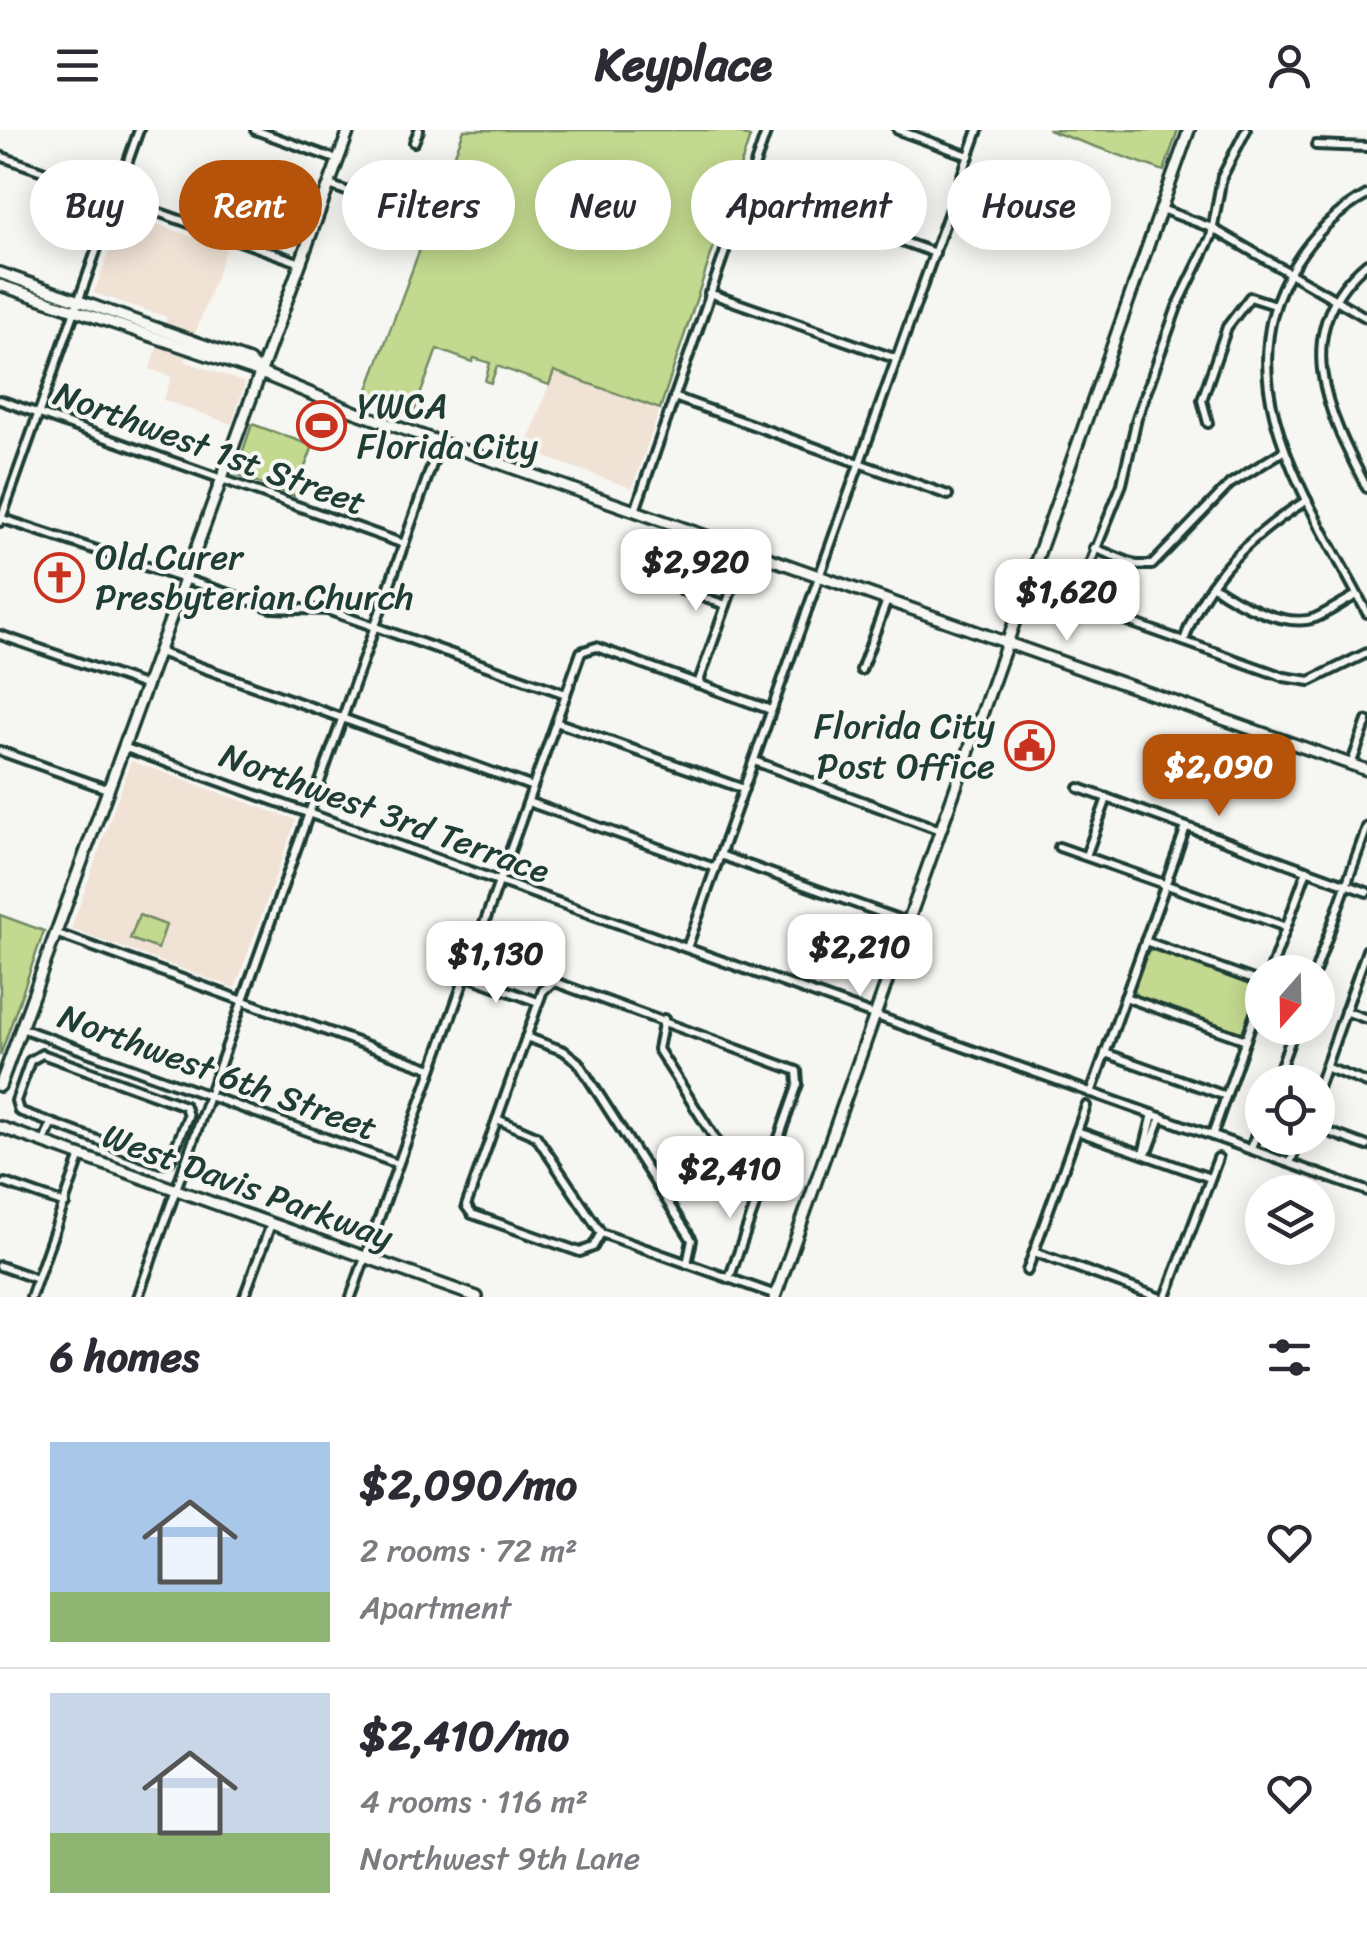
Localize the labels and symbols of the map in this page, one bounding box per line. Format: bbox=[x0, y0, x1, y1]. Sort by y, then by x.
street label: Northwest 1st Street bbox=[45, 363, 375, 533]
place label: YWCA Florida City bbox=[357, 375, 539, 477]
sports icon: YWCA Florida City bbox=[296, 400, 348, 452]
place label: Old Curer Presbyterian Church bbox=[95, 526, 413, 628]
pin: $2,920 bbox=[615, 529, 777, 614]
church icon: Old Curer Presbyterian Church bbox=[34, 551, 86, 603]
pin: $1,620 bbox=[986, 559, 1148, 644]
place label: Florida City Post Office bbox=[814, 695, 996, 797]
public building icon: Florida City Post Office bbox=[1004, 720, 1056, 772]
street label: Northwest 3rd Terrace bbox=[211, 724, 559, 902]
pin: $2,090 bbox=[1138, 734, 1300, 819]
pin: $2,210 bbox=[779, 914, 941, 999]
pin: $1,130 bbox=[415, 921, 577, 1006]
north arrow bbox=[1245, 955, 1335, 1045]
street label: Northwest 6th Street bbox=[50, 985, 386, 1159]
street label: West Davis Parkway bbox=[94, 1105, 403, 1268]
pin: $2,410 bbox=[649, 1136, 811, 1221]

